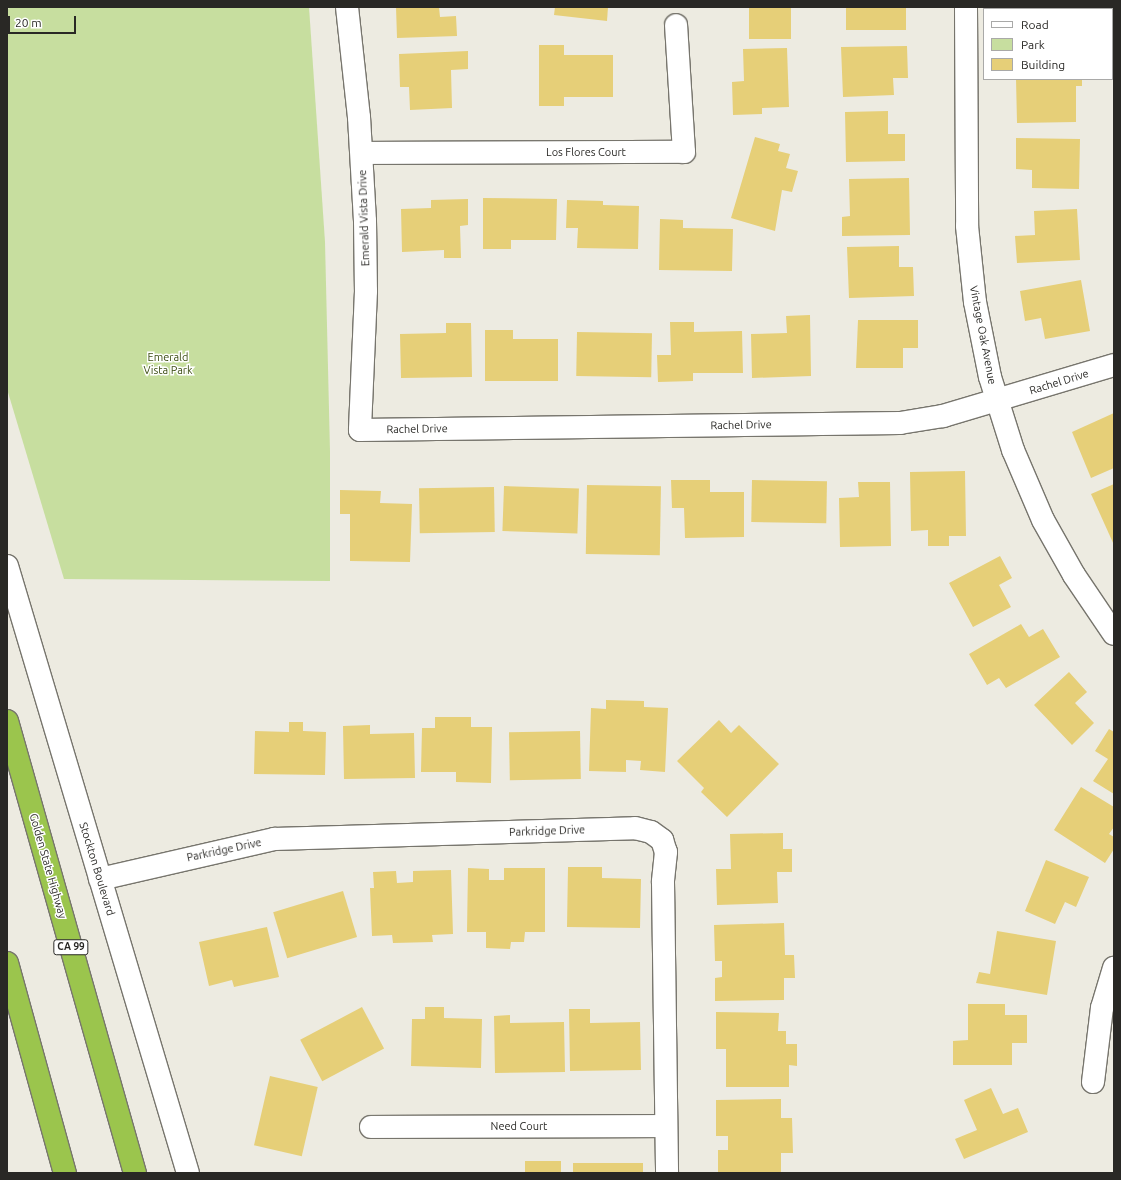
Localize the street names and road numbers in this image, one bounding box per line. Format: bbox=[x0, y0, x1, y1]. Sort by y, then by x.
street label: Los Flores Court bbox=[546, 145, 626, 159]
street label: Emerald Vista Drive bbox=[356, 169, 372, 267]
street label: Vintage Oak Avenue bbox=[967, 284, 999, 386]
street label: Rachel Drive bbox=[1028, 367, 1090, 397]
street label: Rachel Drive bbox=[710, 418, 772, 432]
street label: Rachel Drive bbox=[386, 422, 448, 436]
street label: Golden State Highway bbox=[27, 812, 69, 920]
street label: Stockton Boulevard bbox=[77, 821, 117, 917]
street label: Parkridge Drive bbox=[509, 823, 585, 839]
street label: Parkridge Drive bbox=[185, 836, 263, 864]
road number: CA 99 bbox=[53, 939, 89, 955]
street label: Need Court bbox=[491, 1119, 547, 1133]

